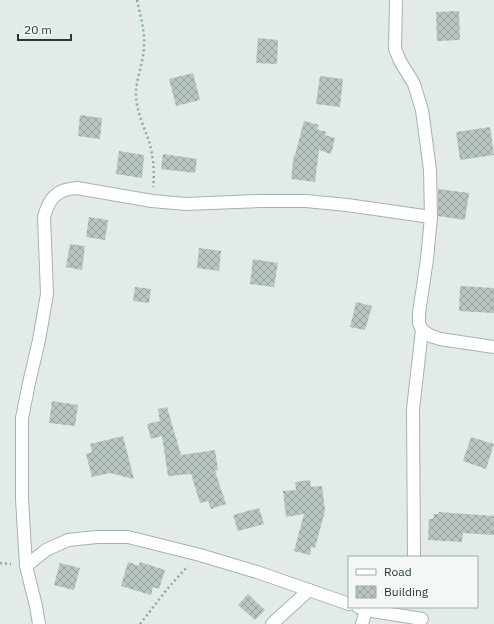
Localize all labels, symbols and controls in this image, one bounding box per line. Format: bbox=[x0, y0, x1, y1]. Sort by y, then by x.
scale bar bbox=[18, 16, 71, 42]
text: 20 m bbox=[24, 22, 52, 37]
legend bbox=[348, 556, 478, 608]
text: Road bbox=[384, 564, 412, 579]
text: Building bbox=[384, 584, 429, 599]

